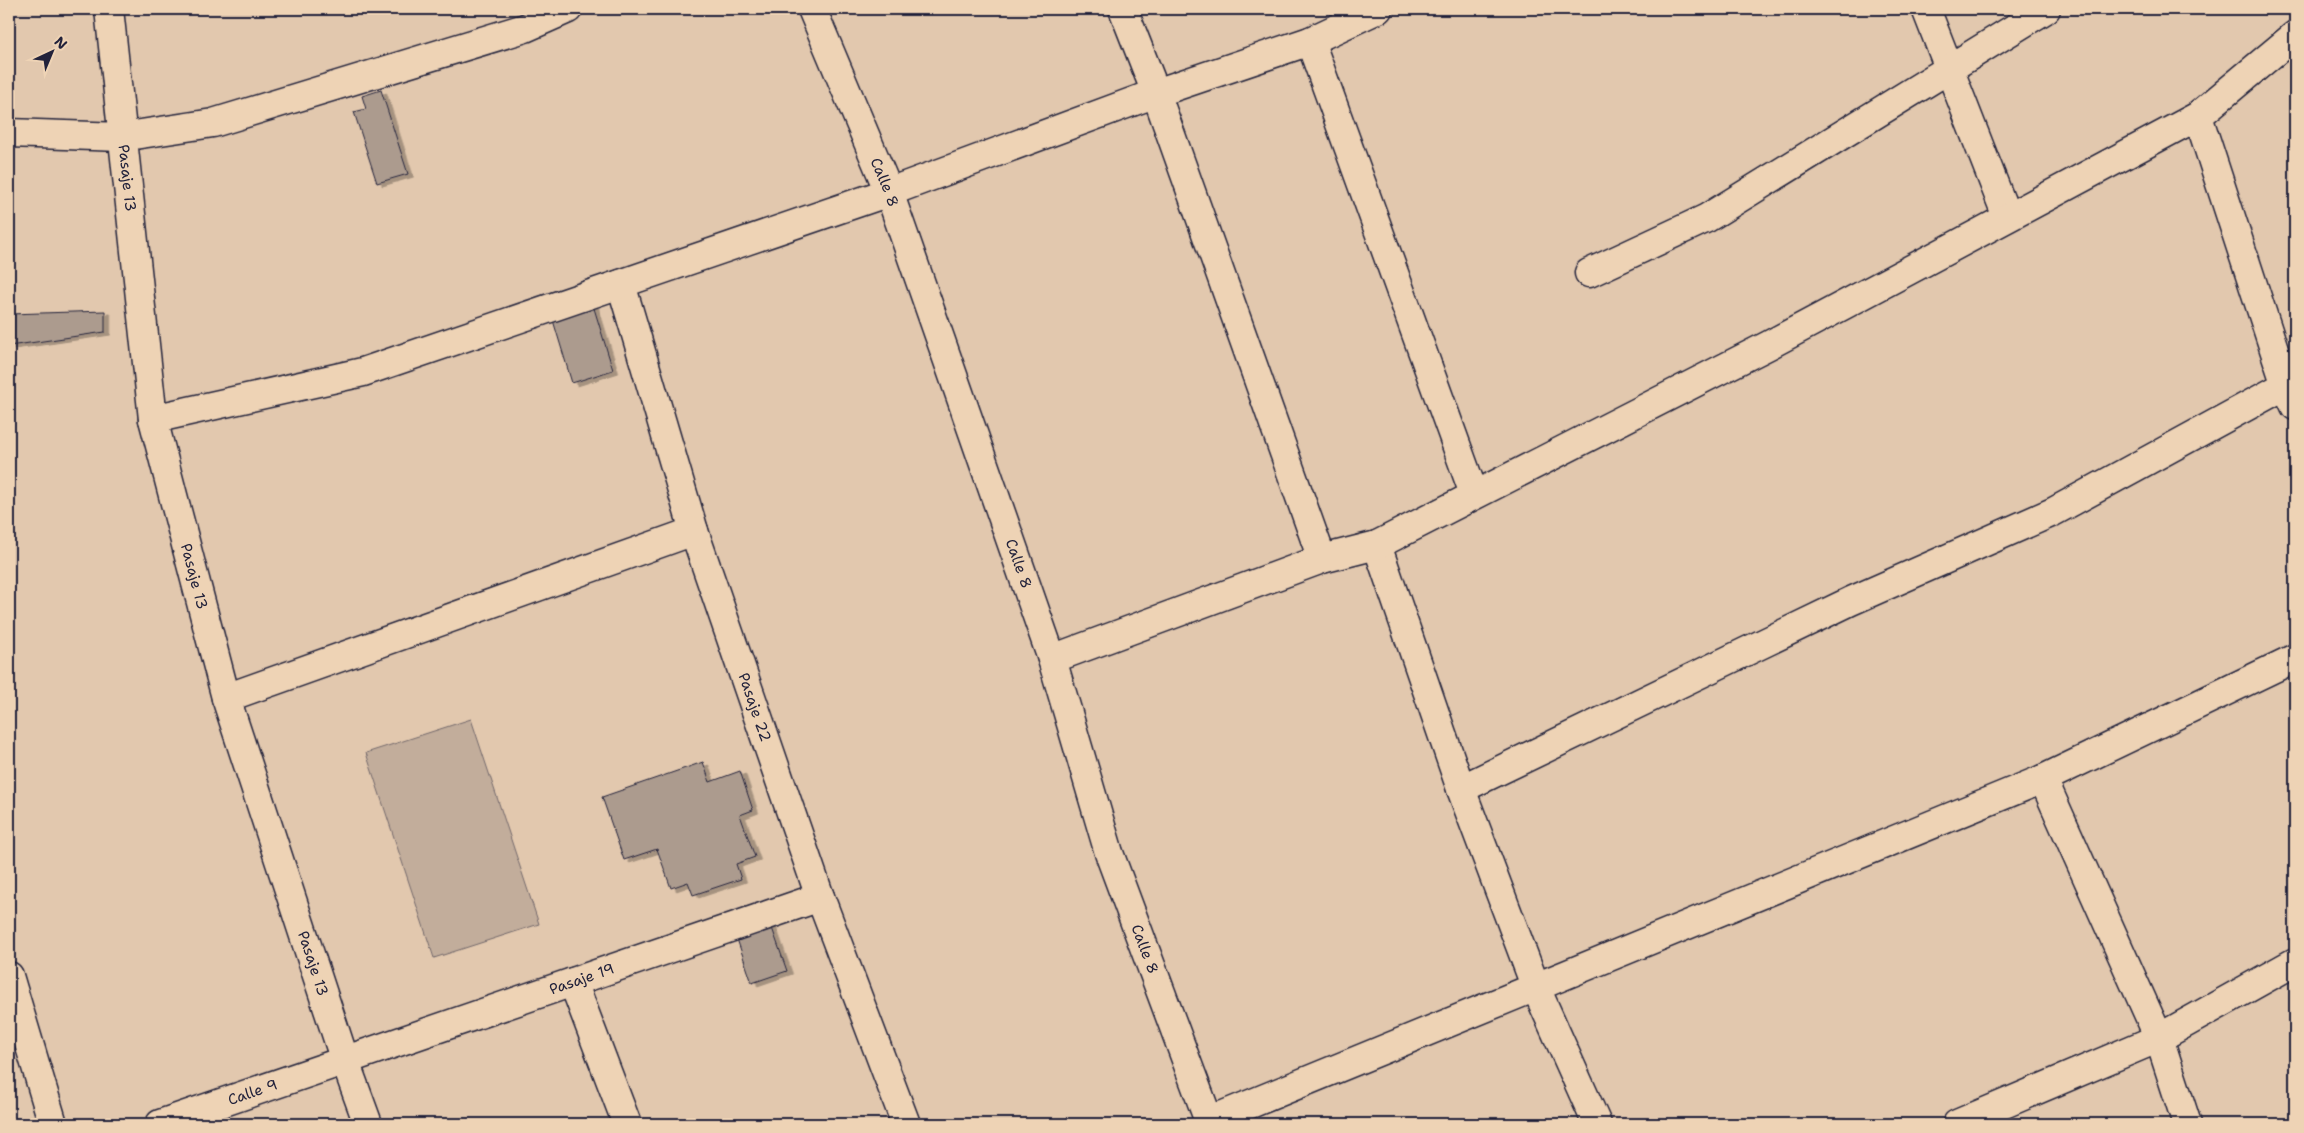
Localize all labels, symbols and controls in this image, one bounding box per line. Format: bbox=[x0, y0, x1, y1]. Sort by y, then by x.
north arrow bbox=[28, 28, 78, 78]
text: N bbox=[51, 32, 71, 53]
street label: Pasaje 13 bbox=[114, 143, 141, 213]
street label: Calle 8 bbox=[866, 155, 903, 210]
street label: Calle 8 bbox=[1001, 536, 1037, 591]
street label: Pasaje 13 bbox=[176, 541, 212, 611]
street label: Pasaje 22 bbox=[734, 670, 776, 744]
street label: Calle 8 bbox=[1127, 922, 1163, 977]
street label: Pasaje 13 bbox=[293, 928, 333, 998]
street label: Pasaje 19 bbox=[547, 959, 617, 999]
street label: Calle 9 bbox=[225, 1074, 280, 1110]

